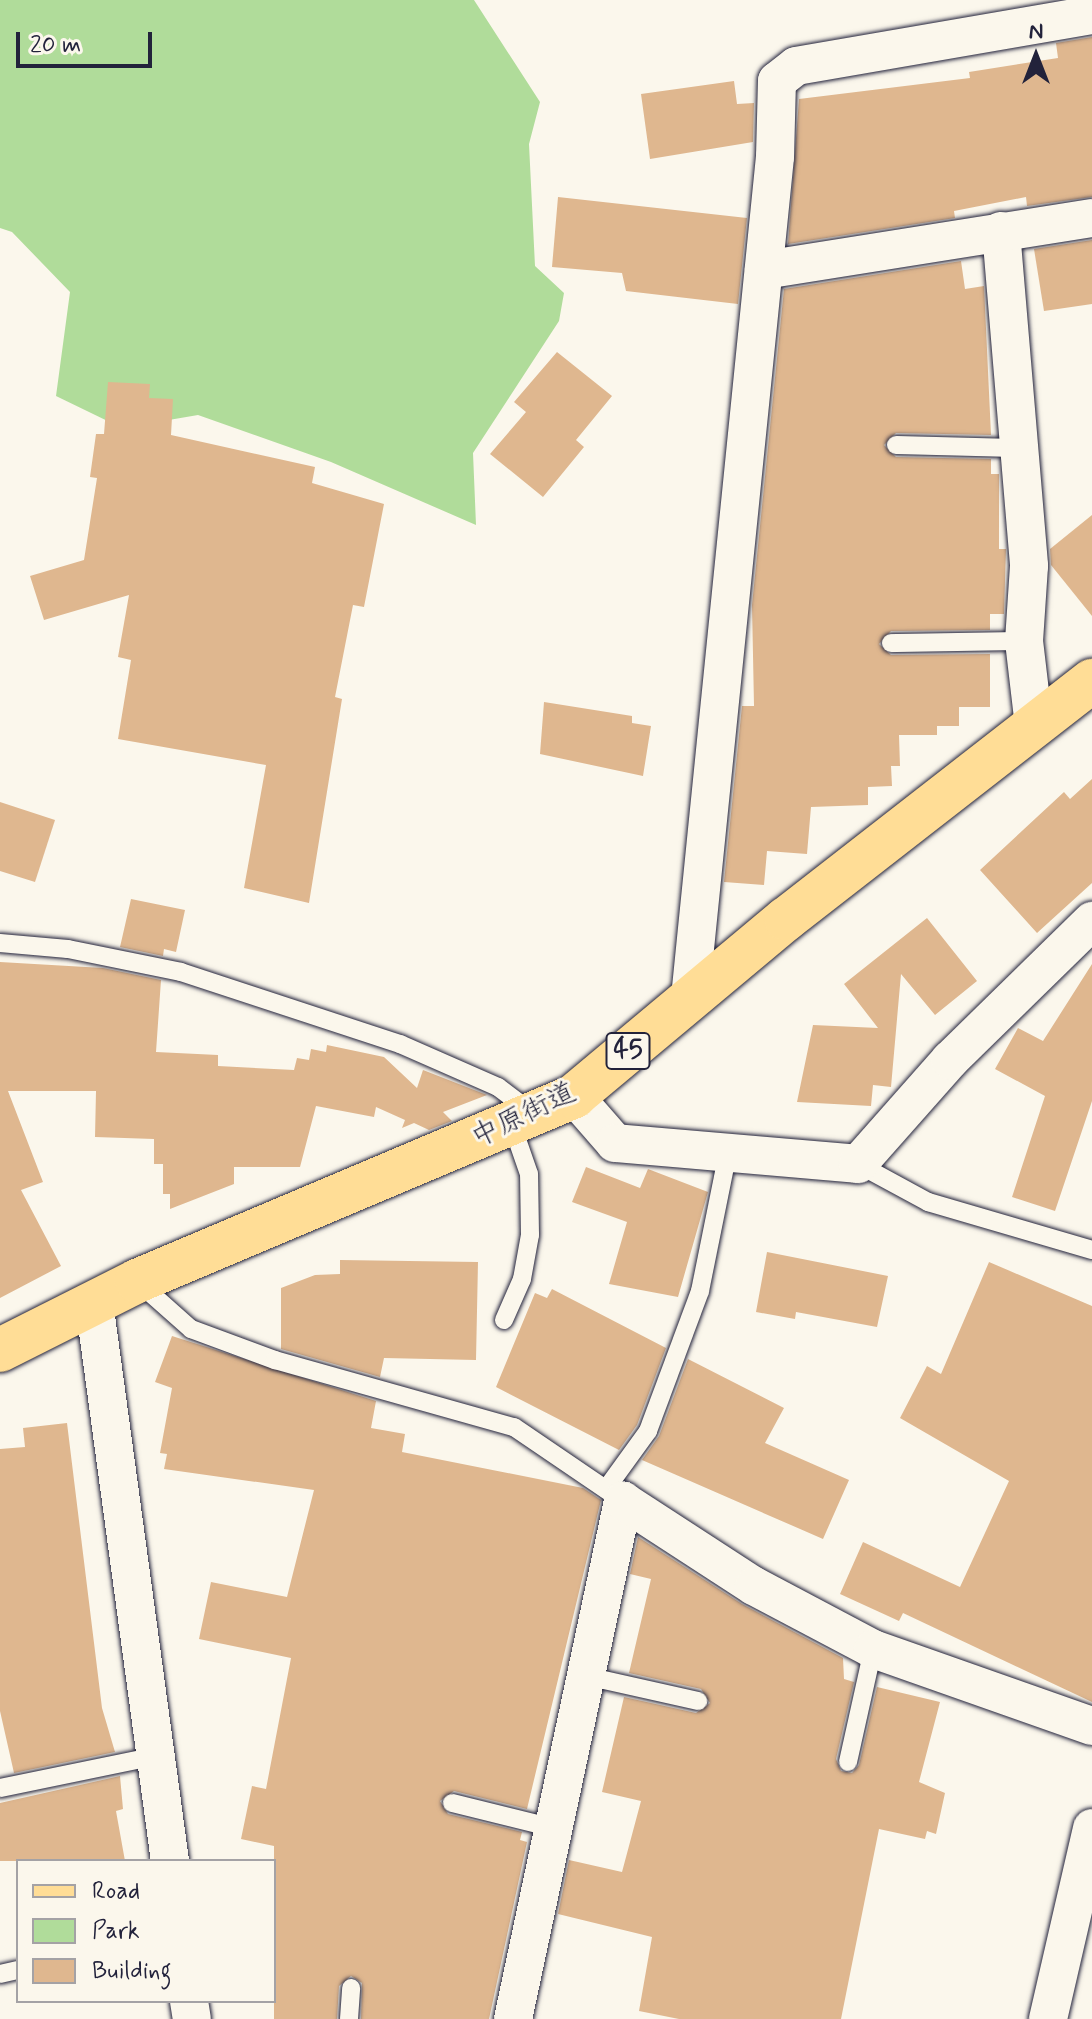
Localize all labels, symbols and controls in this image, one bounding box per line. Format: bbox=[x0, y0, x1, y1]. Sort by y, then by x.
scale bar bbox=[20, 16, 156, 66]
north arrow bbox=[996, 16, 1076, 96]
text: N bbox=[1029, 18, 1043, 46]
text: 20 m bbox=[30, 30, 81, 61]
road number: 45 bbox=[604, 1029, 652, 1073]
street label: 中原街道 bbox=[466, 1076, 582, 1156]
legend bbox=[16, 1859, 276, 2003]
text: Road bbox=[92, 1876, 140, 1907]
text: Park bbox=[92, 1916, 140, 1947]
text: Building bbox=[92, 1956, 172, 1987]

